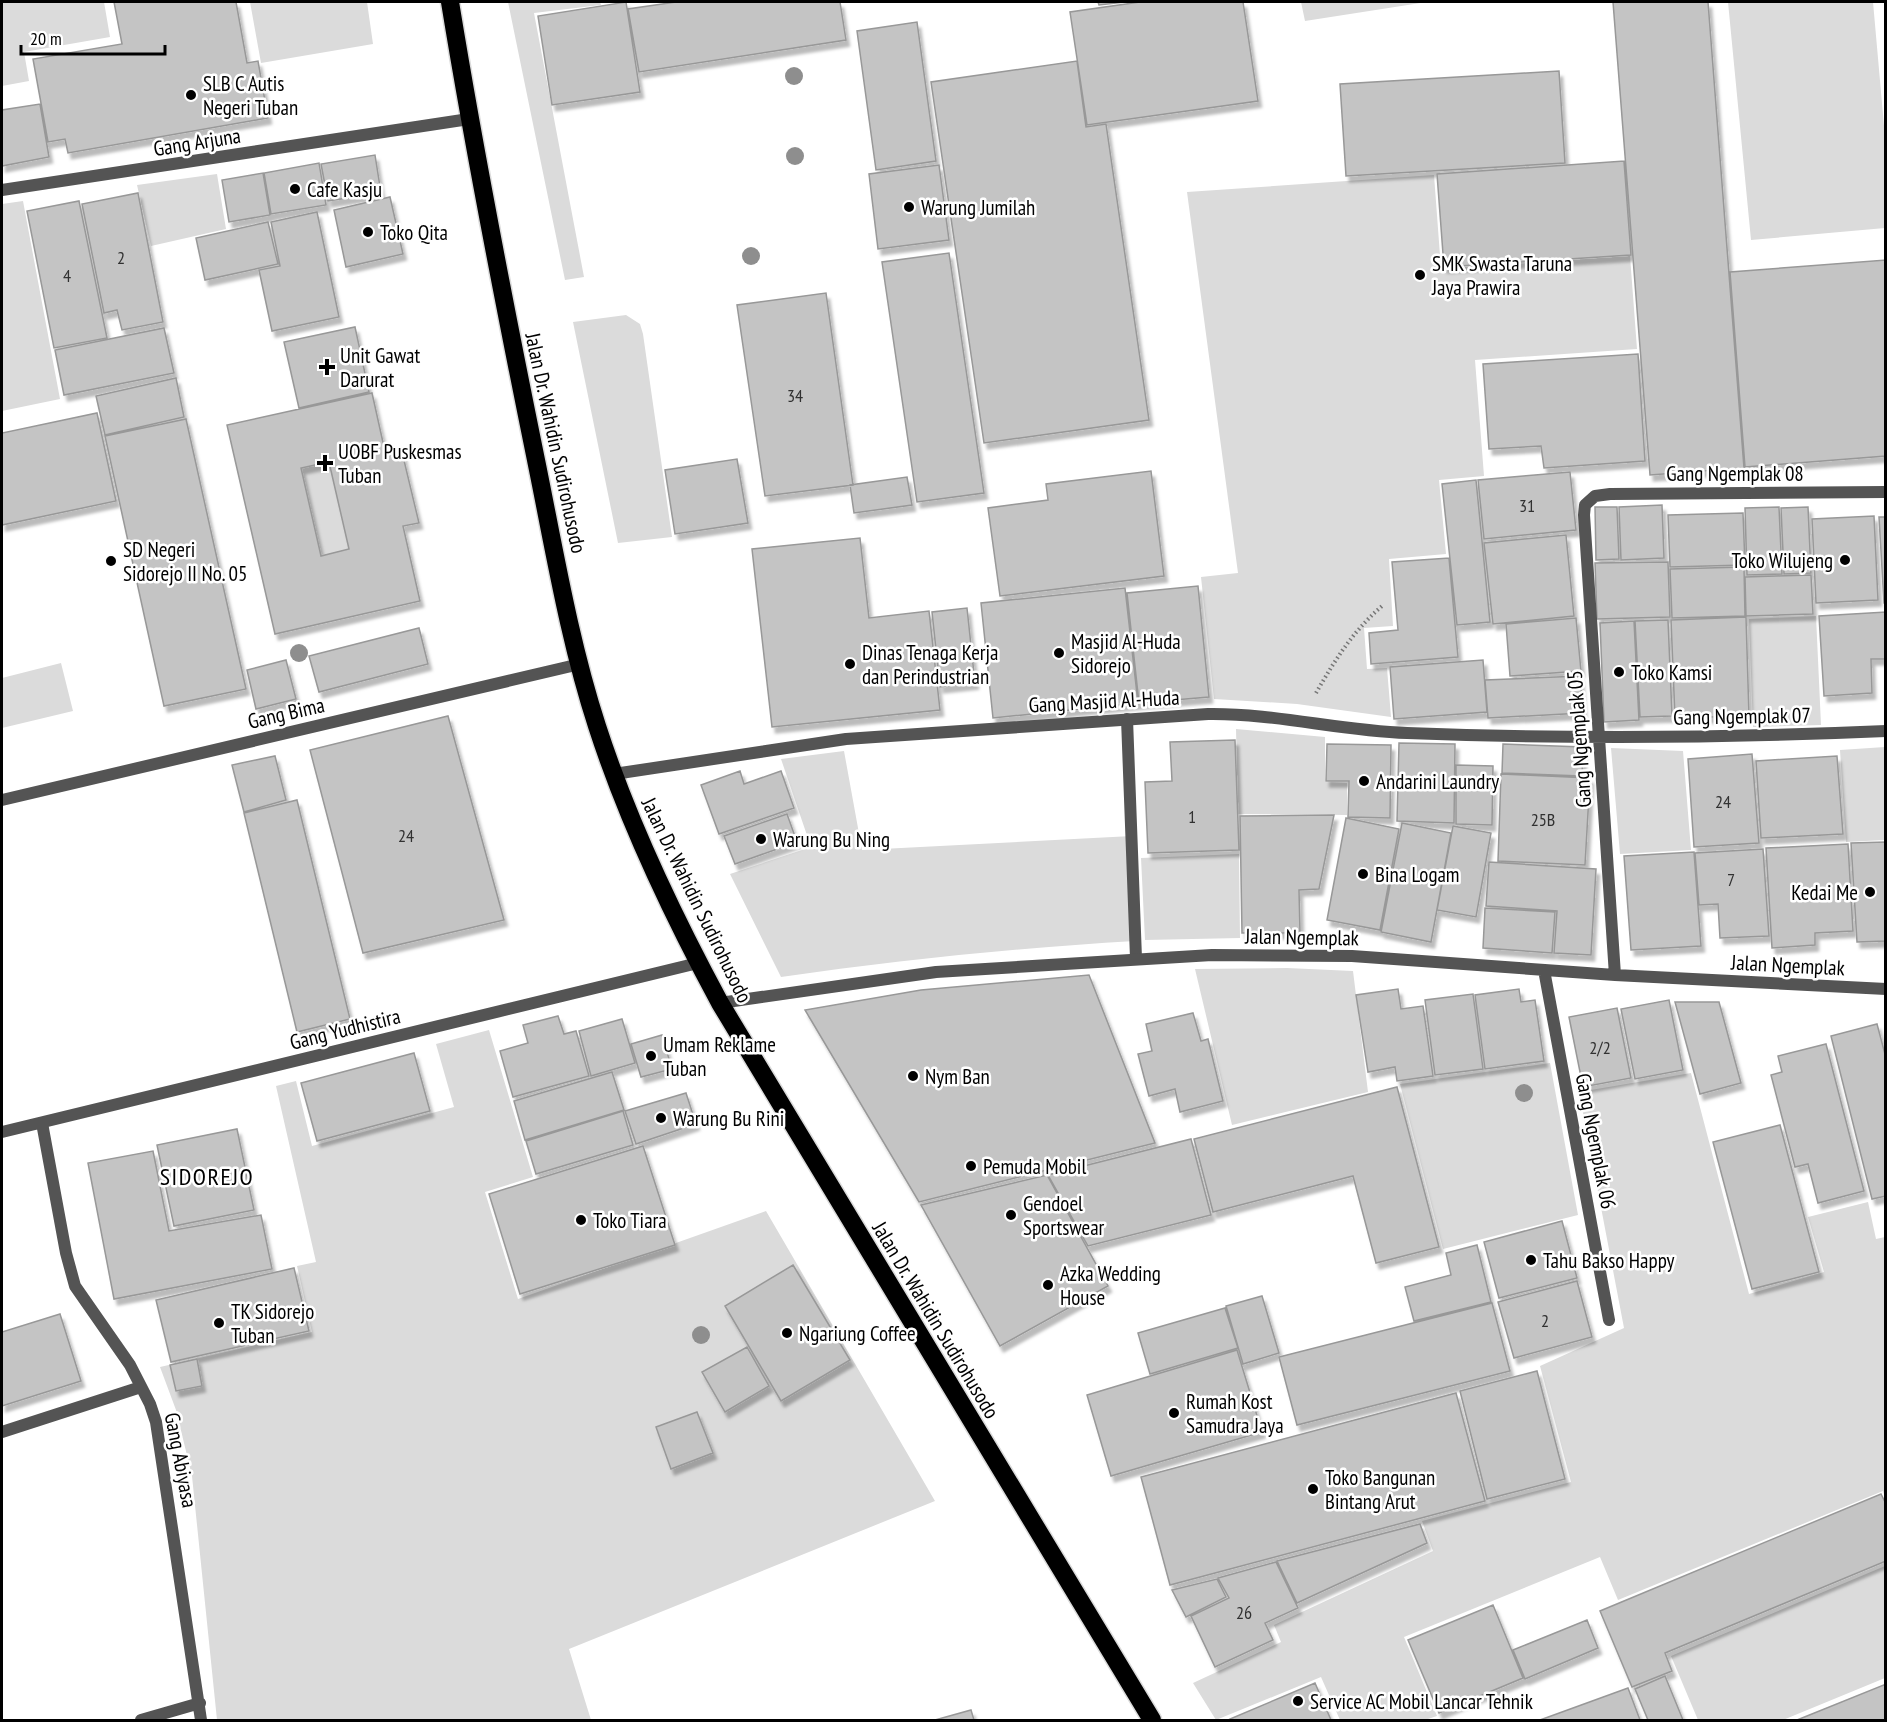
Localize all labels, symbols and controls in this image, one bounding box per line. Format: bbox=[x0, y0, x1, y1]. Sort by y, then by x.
scale bar bbox=[21, 18, 165, 56]
text: 20 m bbox=[30, 27, 62, 50]
place label: SLB C Autis Negeri Tuban bbox=[203, 70, 298, 121]
marker: SLB C Autis Negeri Tuban bbox=[184, 88, 198, 102]
street label: Gang Arjuna bbox=[152, 122, 242, 162]
place label: Cafe Kasju bbox=[307, 176, 382, 203]
marker: Cafe Kasju bbox=[288, 182, 302, 196]
place label: Warung Jumilah bbox=[921, 194, 1035, 221]
marker: Warung Jumilah bbox=[902, 200, 916, 214]
place label: Toko Qita bbox=[380, 219, 448, 246]
marker: Toko Qita bbox=[361, 225, 375, 239]
house number: 2 bbox=[117, 246, 125, 269]
place label: SMK Swasta Taruna Jaya Prawira bbox=[1431, 250, 1572, 301]
house number: 4 bbox=[63, 264, 71, 287]
marker: SMK Swasta Taruna Jaya Prawira bbox=[1413, 268, 1427, 282]
street label: Jalan Dr. Wahidin Sudirohusodo bbox=[519, 329, 593, 556]
place label: Unit Gawat Darurat bbox=[340, 342, 420, 393]
marker: Unit Gawat Darurat bbox=[318, 358, 336, 376]
house number: 34 bbox=[787, 384, 803, 407]
place label: UOBF Puskesmas Tuban bbox=[338, 438, 461, 489]
marker: UOBF Puskesmas Tuban bbox=[316, 454, 334, 472]
street label: Gang Ngemplak 08 bbox=[1666, 460, 1804, 487]
house number: 31 bbox=[1519, 494, 1535, 517]
place label: SD Negeri Sidorejo II No. 05 bbox=[123, 536, 247, 587]
place label: Toko Wilujeng bbox=[1731, 547, 1833, 574]
marker: Toko Wilujeng bbox=[1838, 553, 1852, 567]
marker: SD Negeri Sidorejo II No. 05 bbox=[104, 554, 118, 568]
place label: Masjid Al-Huda Sidorejo bbox=[1071, 628, 1181, 679]
place label: Dinas Tenaga Kerja dan Perindustrian bbox=[862, 639, 999, 690]
marker: Masjid Al-Huda Sidorejo bbox=[1052, 646, 1066, 660]
marker: Dinas Tenaga Kerja dan Perindustrian bbox=[843, 657, 857, 671]
place label: Toko Kamsi bbox=[1631, 659, 1712, 686]
marker: Toko Kamsi bbox=[1612, 665, 1626, 679]
street label: Gang Ngemplak 05 bbox=[1561, 669, 1597, 809]
street label: Gang Masjid Al-Huda bbox=[1028, 684, 1180, 718]
street label: Gang Bima bbox=[245, 691, 327, 735]
street label: Gang Ngemplak 07 bbox=[1673, 701, 1811, 731]
place label: Andarini Laundry bbox=[1376, 768, 1499, 795]
marker: Andarini Laundry bbox=[1357, 774, 1371, 788]
house number: 24 bbox=[1715, 790, 1731, 813]
street label: Jalan Dr. Wahidin Sudirohusodo bbox=[635, 792, 758, 1007]
house number: 1 bbox=[1188, 805, 1196, 828]
house number: 25B bbox=[1531, 808, 1555, 831]
house number: 24 bbox=[398, 824, 414, 847]
place label: Warung Bu Ning bbox=[773, 826, 890, 853]
marker: Warung Bu Ning bbox=[754, 832, 768, 846]
place label: Bina Logam bbox=[1375, 861, 1460, 888]
marker: Bina Logam bbox=[1356, 867, 1370, 881]
house number: 7 bbox=[1727, 868, 1735, 891]
place label: Kedai Me bbox=[1791, 879, 1858, 906]
marker: Kedai Me bbox=[1863, 885, 1877, 899]
street label: Jalan Ngemplak bbox=[1244, 922, 1359, 951]
street label: Jalan Ngemplak bbox=[1730, 948, 1845, 981]
street label: Gang Yudhistira bbox=[287, 1002, 403, 1056]
place label: Umam Reklame Tuban bbox=[663, 1031, 776, 1082]
house number: 2/2 bbox=[1589, 1036, 1611, 1059]
marker: Umam Reklame Tuban bbox=[644, 1049, 658, 1063]
place label: Nym Ban bbox=[925, 1063, 990, 1090]
marker: Nym Ban bbox=[906, 1069, 920, 1083]
street label: Gang Ngemplak 06 bbox=[1570, 1071, 1622, 1211]
place label: Warung Bu Rini bbox=[673, 1105, 784, 1132]
marker: Warung Bu Rini bbox=[654, 1111, 668, 1125]
place label: Pemuda Mobil bbox=[983, 1153, 1086, 1180]
marker: Pemuda Mobil bbox=[964, 1159, 978, 1173]
district label: SIDOREJO bbox=[160, 1161, 254, 1192]
place label: Gendoel Sportswear bbox=[1023, 1190, 1105, 1241]
place label: Toko Tiara bbox=[593, 1207, 667, 1234]
marker: Gendoel Sportswear bbox=[1004, 1208, 1018, 1222]
marker: Toko Tiara bbox=[574, 1213, 588, 1227]
street label: Jalan Dr. Wahidin Sudirohusodo bbox=[866, 1216, 1005, 1423]
place label: Tahu Bakso Happy bbox=[1543, 1247, 1675, 1274]
marker: Tahu Bakso Happy bbox=[1524, 1253, 1538, 1267]
place label: Azka Wedding House bbox=[1060, 1260, 1161, 1311]
marker: Azka Wedding House bbox=[1041, 1278, 1055, 1292]
place label: TK Sidorejo Tuban bbox=[231, 1298, 314, 1349]
house number: 2 bbox=[1541, 1309, 1549, 1332]
marker: TK Sidorejo Tuban bbox=[212, 1316, 226, 1330]
place label: Ngariung Coffee bbox=[799, 1320, 916, 1347]
marker: Ngariung Coffee bbox=[780, 1326, 794, 1340]
place label: Rumah Kost Samudra Jaya bbox=[1186, 1388, 1284, 1439]
marker: Rumah Kost Samudra Jaya bbox=[1167, 1406, 1181, 1420]
street label: Gang Abiyasa bbox=[159, 1410, 203, 1510]
place label: Toko Bangunan Bintang Arut bbox=[1325, 1464, 1435, 1515]
marker: Toko Bangunan Bintang Arut bbox=[1306, 1482, 1320, 1496]
house number: 26 bbox=[1236, 1601, 1252, 1624]
place label: Service AC Mobil Lancar Tehnik bbox=[1310, 1688, 1533, 1715]
marker: Service AC Mobil Lancar Tehnik bbox=[1291, 1694, 1305, 1708]

